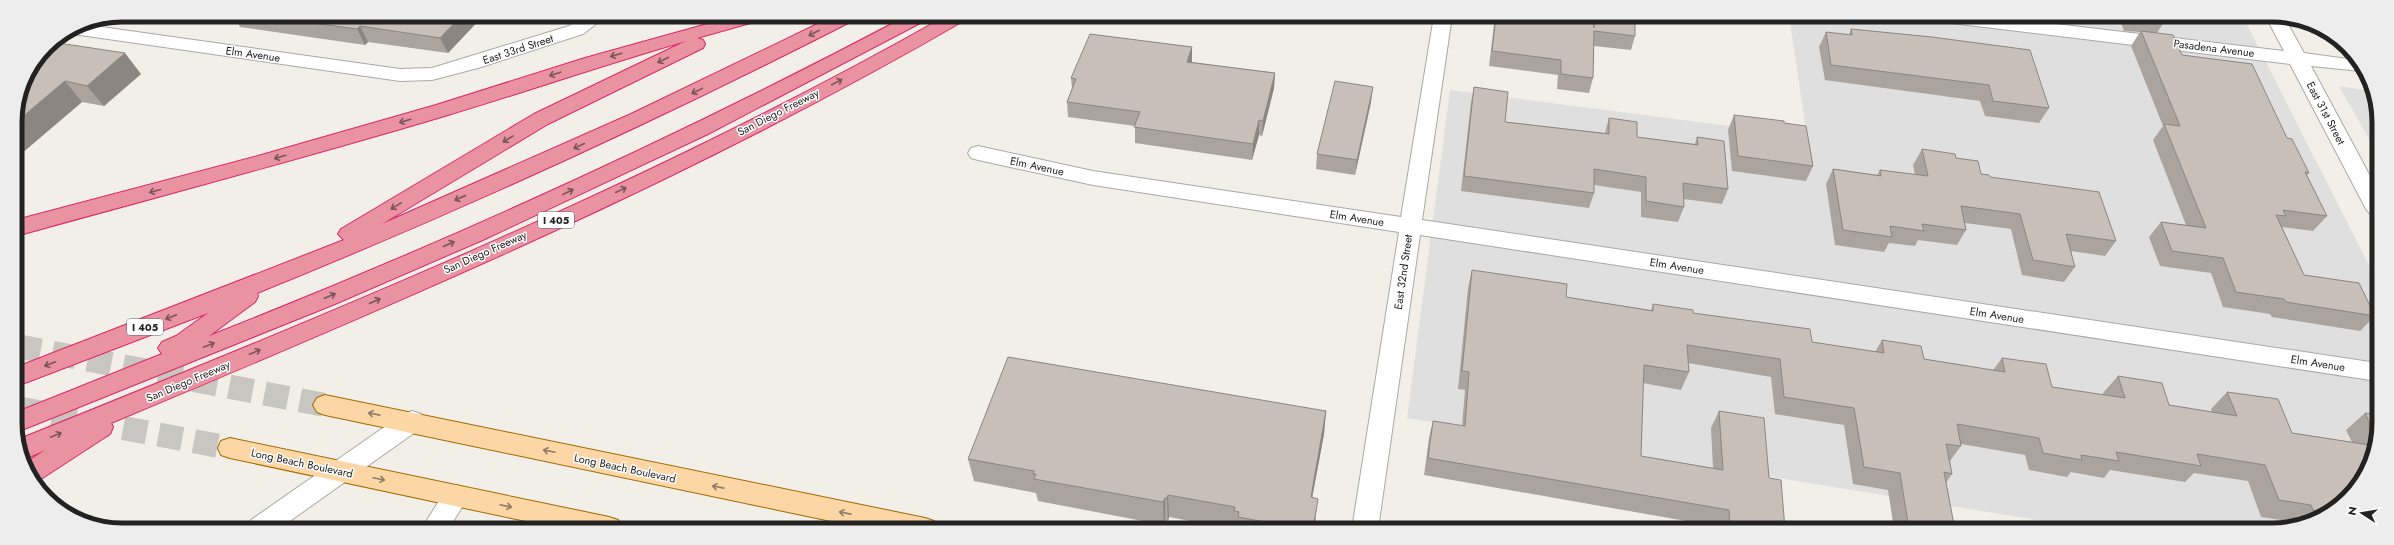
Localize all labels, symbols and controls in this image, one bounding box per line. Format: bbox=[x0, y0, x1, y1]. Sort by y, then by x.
street label: East 33rd Street bbox=[481, 30, 556, 68]
one-way arrow bbox=[808, 30, 820, 38]
street label: Pasadena Avenue bbox=[2173, 35, 2256, 61]
street label: Elm Avenue bbox=[225, 42, 282, 66]
one-way arrow bbox=[610, 52, 623, 60]
one-way arrow bbox=[657, 57, 669, 64]
one-way arrow bbox=[550, 71, 562, 79]
one-way arrow bbox=[831, 77, 843, 85]
street label: East 31st Street bbox=[2303, 79, 2349, 148]
street label: San Diego Freeway bbox=[734, 84, 822, 139]
one-way arrow bbox=[691, 88, 703, 95]
one-way arrow bbox=[399, 118, 412, 125]
one-way arrow bbox=[502, 136, 514, 144]
one-way arrow bbox=[574, 143, 586, 150]
street label: Elm Avenue bbox=[1009, 152, 1066, 180]
one-way arrow bbox=[274, 154, 287, 161]
one-way arrow bbox=[615, 186, 627, 193]
one-way arrow bbox=[148, 187, 161, 195]
one-way arrow bbox=[562, 188, 574, 195]
one-way arrow bbox=[455, 195, 467, 203]
one-way arrow bbox=[390, 202, 402, 210]
street label: Elm Avenue bbox=[1329, 206, 1386, 230]
road number: I 405 bbox=[538, 212, 574, 228]
street label: San Diego Freeway bbox=[441, 226, 529, 278]
street label: East 32nd Street bbox=[1390, 233, 1416, 311]
one-way arrow bbox=[442, 240, 454, 248]
street label: Elm Avenue bbox=[1649, 254, 1706, 278]
one-way arrow bbox=[323, 292, 335, 300]
one-way arrow bbox=[368, 297, 380, 304]
street label: Elm Avenue bbox=[1969, 303, 2026, 327]
one-way arrow bbox=[166, 314, 178, 322]
road number: I 405 bbox=[127, 319, 163, 335]
one-way arrow bbox=[203, 340, 215, 348]
one-way arrow bbox=[249, 348, 261, 355]
street label: Elm Avenue bbox=[2290, 351, 2347, 375]
street label: San Diego Freeway bbox=[144, 356, 232, 406]
one-way arrow bbox=[44, 361, 56, 369]
one-way arrow bbox=[368, 410, 381, 418]
one-way arrow bbox=[50, 431, 62, 439]
street label: Long Beach Boulevard bbox=[250, 444, 354, 482]
one-way arrow bbox=[543, 447, 556, 455]
street label: Long Beach Boulevard bbox=[573, 449, 677, 487]
one-way arrow bbox=[372, 475, 385, 483]
one-way arrow bbox=[712, 483, 725, 491]
north arrow bbox=[2342, 493, 2382, 533]
one-way arrow bbox=[499, 503, 512, 511]
text: N bbox=[2343, 505, 2361, 517]
one-way arrow bbox=[839, 508, 852, 516]

